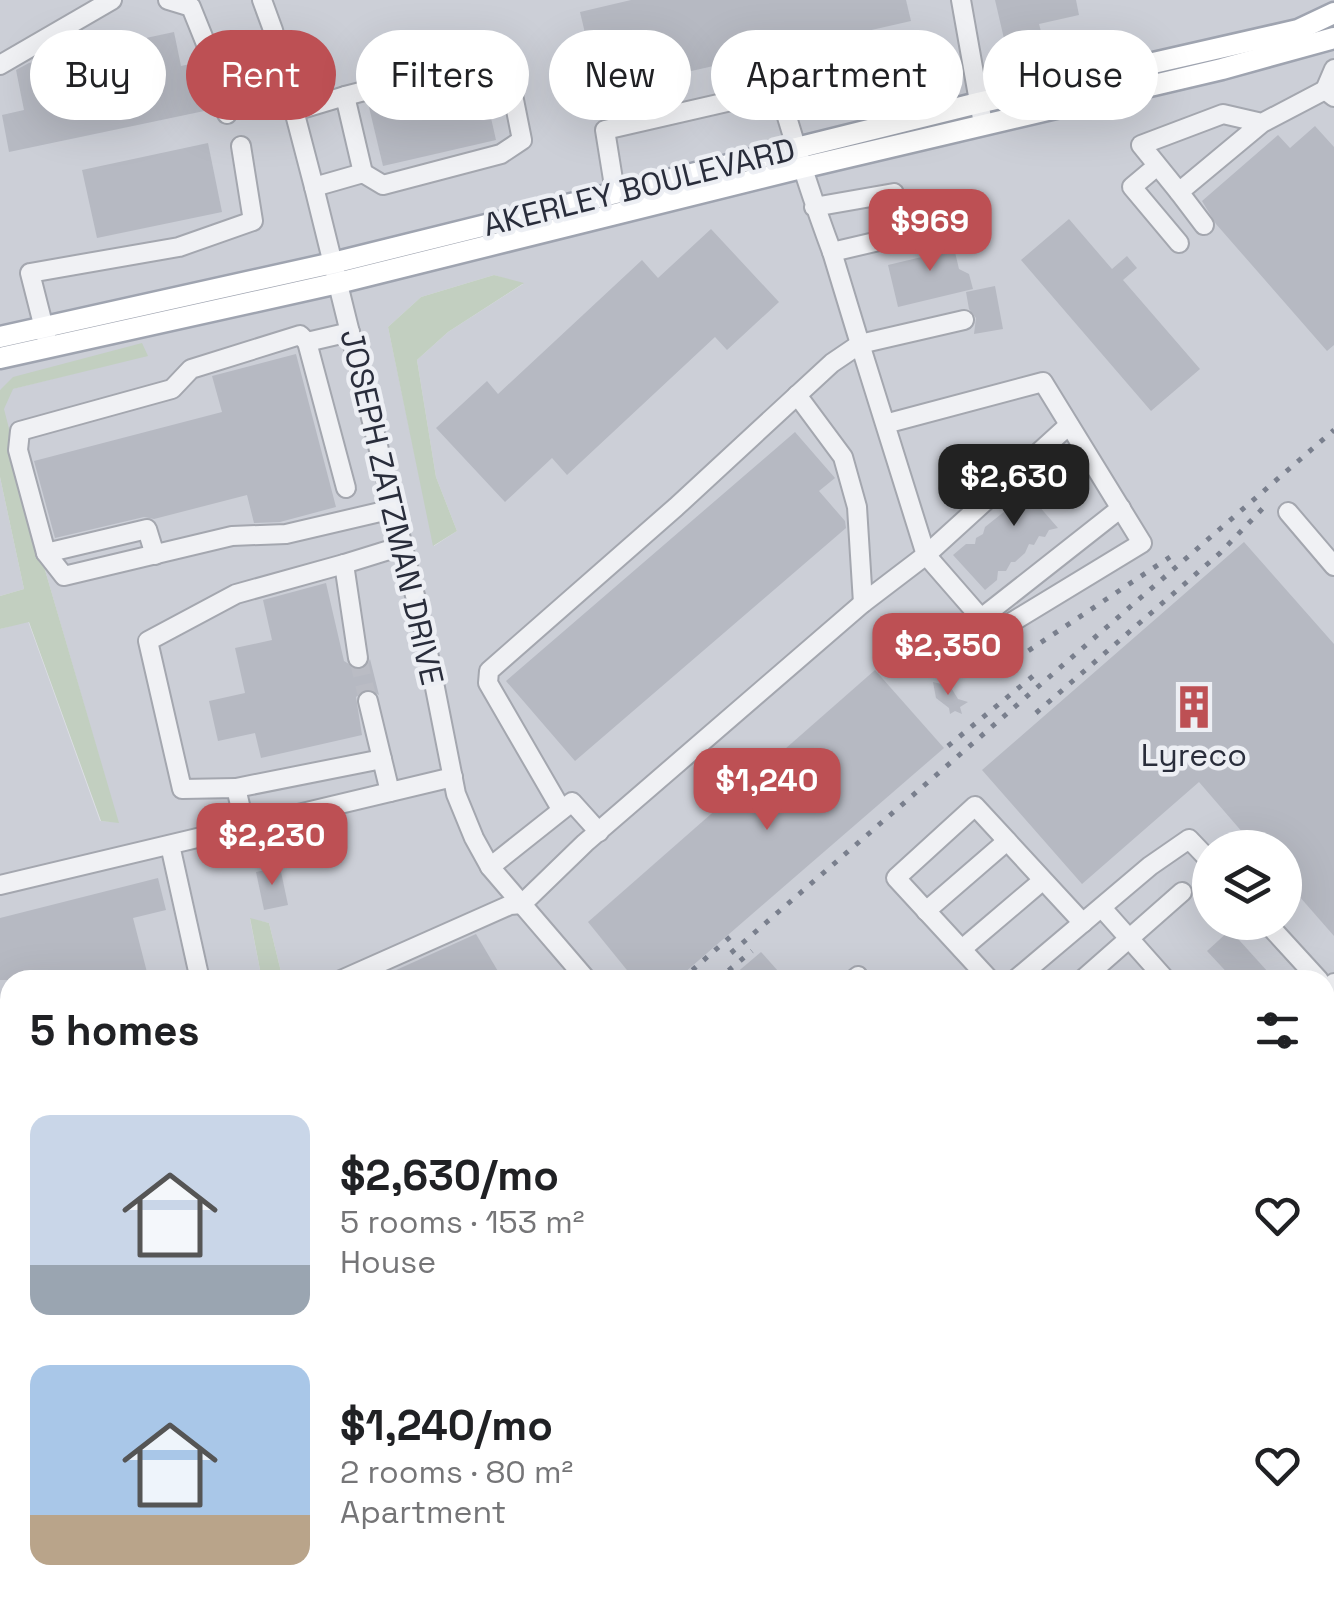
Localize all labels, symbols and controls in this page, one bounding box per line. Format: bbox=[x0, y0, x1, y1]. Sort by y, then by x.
chip: Buy bbox=[30, 30, 166, 120]
chip: Rent bbox=[186, 30, 336, 120]
chip: Filters bbox=[356, 30, 529, 120]
chip: New bbox=[549, 30, 691, 120]
chip: Apartment bbox=[711, 30, 963, 120]
chip: House bbox=[983, 30, 1158, 120]
street label: AKERLEY BOULEVARD bbox=[479, 129, 799, 245]
pin: $969 bbox=[871, 189, 989, 274]
text: $969 bbox=[891, 201, 969, 241]
street label: JOSEPH ZATZMAN DRIVE bbox=[332, 325, 452, 689]
pin: $2,630 bbox=[933, 444, 1095, 529]
text: $2,630 bbox=[960, 456, 1068, 496]
pin: $2,350 bbox=[867, 613, 1029, 698]
text: $2,350 bbox=[894, 625, 1002, 665]
building icon: Lyreco bbox=[1170, 683, 1218, 731]
place label: Lyreco bbox=[1141, 735, 1247, 775]
pin: $1,240 bbox=[686, 748, 848, 833]
text: $1,240 bbox=[716, 760, 818, 800]
pin: $2,230 bbox=[191, 803, 353, 888]
text: $2,230 bbox=[218, 815, 326, 855]
map controls bbox=[1192, 830, 1302, 940]
button: layers bbox=[1192, 830, 1302, 940]
icon: filters bbox=[1250, 1003, 1305, 1058]
text: 5 homes bbox=[30, 1004, 200, 1057]
text: $2,630/mo bbox=[340, 1149, 559, 1202]
icon: home bbox=[110, 1155, 230, 1275]
icon: heart bbox=[1250, 1188, 1305, 1243]
text: 5 rooms · 153 m² bbox=[340, 1202, 585, 1242]
text: House bbox=[340, 1242, 436, 1282]
text: $1,240/mo bbox=[340, 1399, 553, 1452]
icon: home bbox=[110, 1405, 230, 1525]
icon: heart bbox=[1250, 1438, 1305, 1493]
text: 2 rooms · 80 m² bbox=[340, 1452, 573, 1492]
text: Apartment bbox=[340, 1492, 506, 1532]

